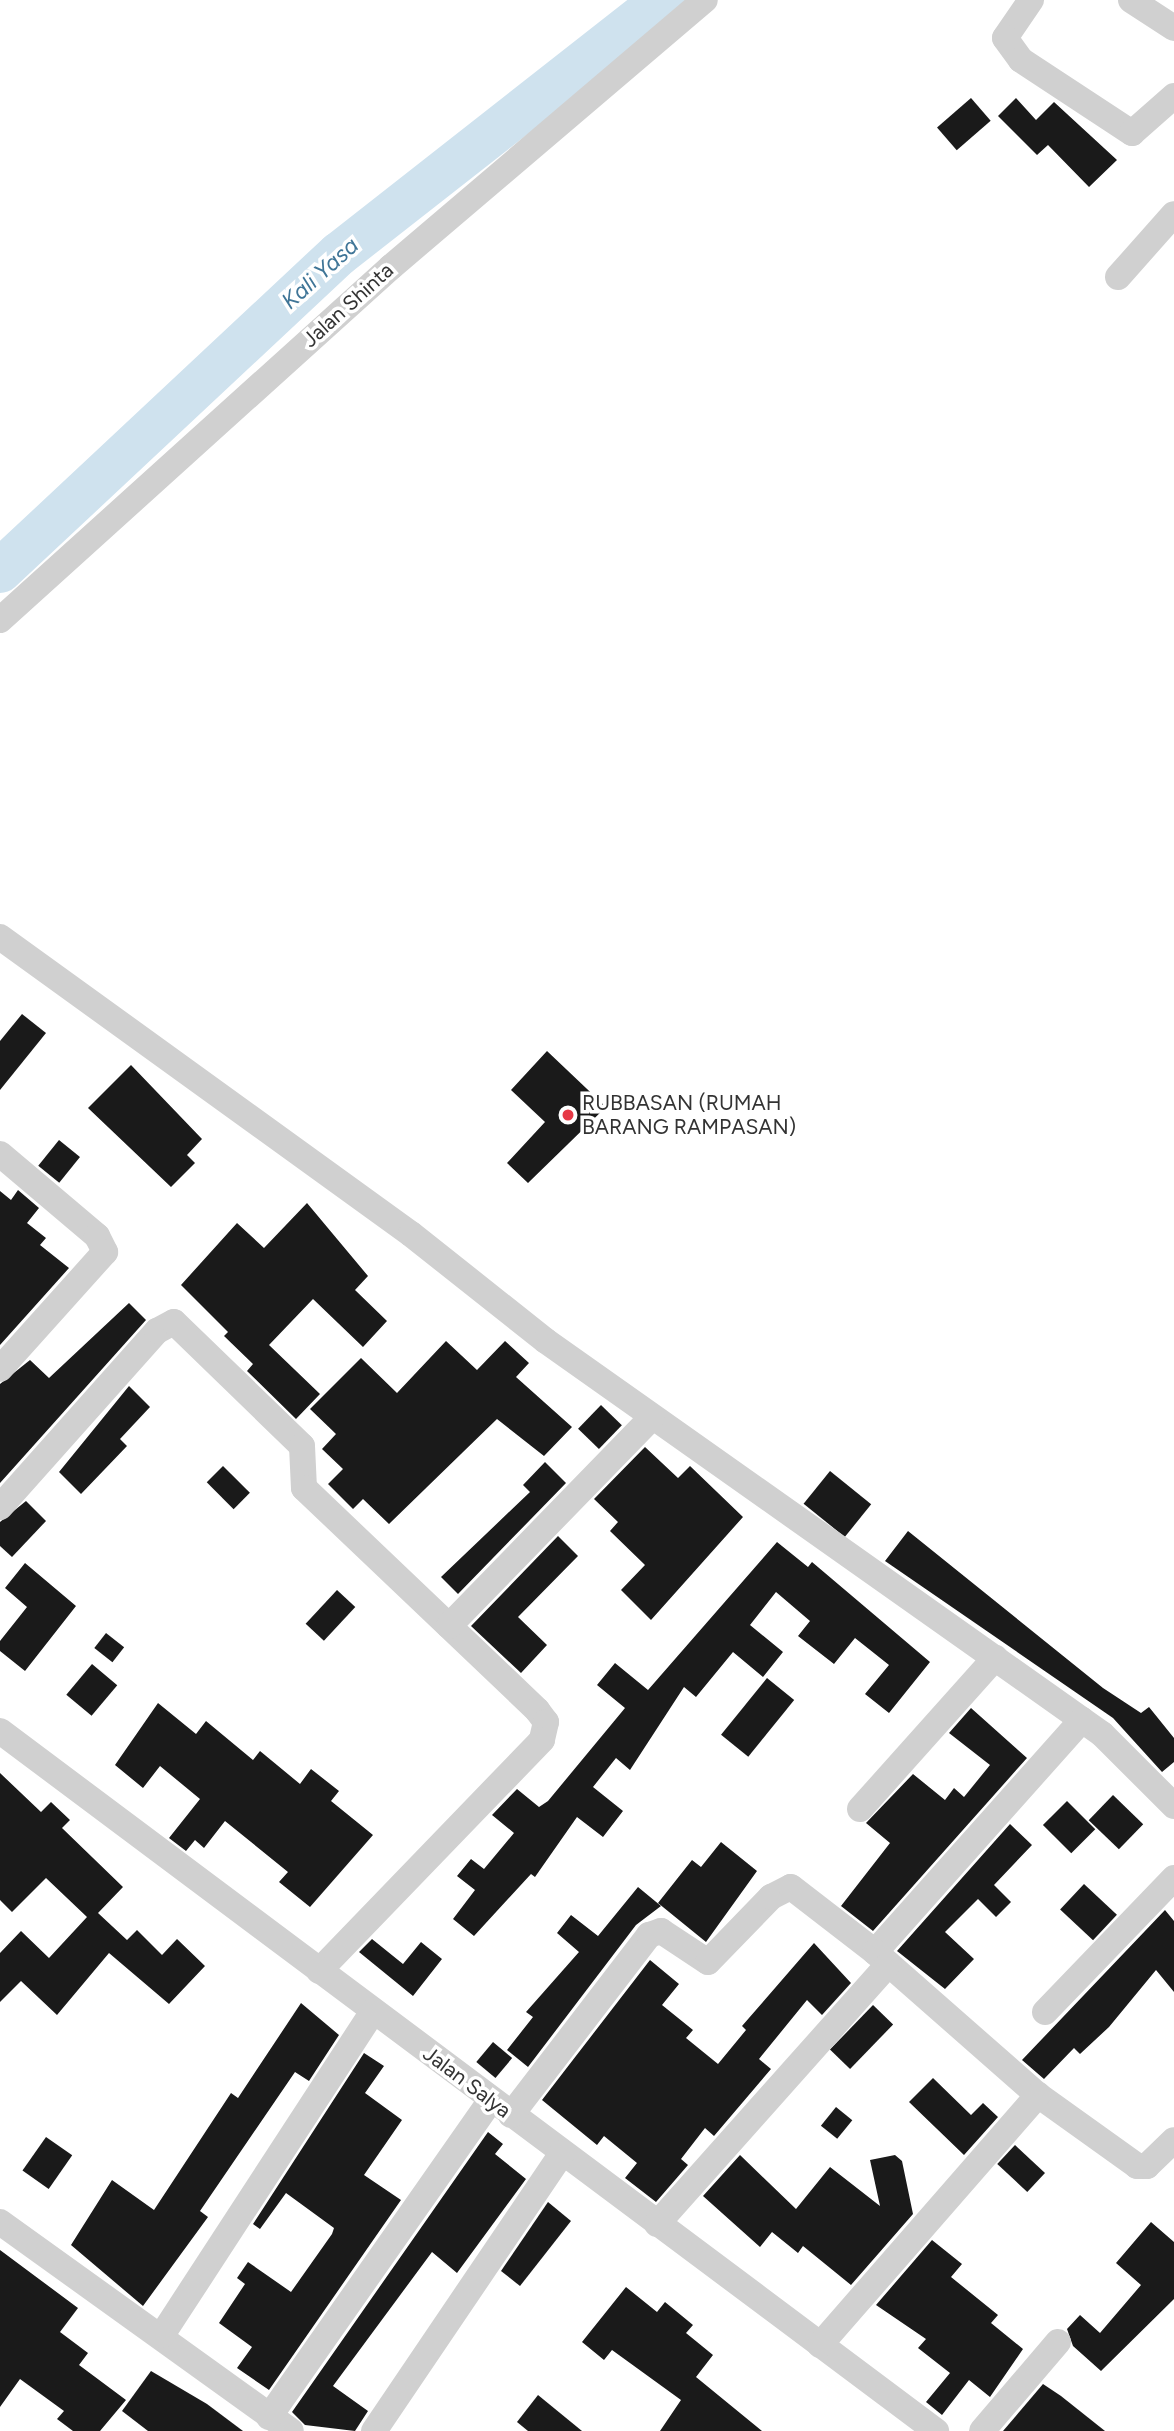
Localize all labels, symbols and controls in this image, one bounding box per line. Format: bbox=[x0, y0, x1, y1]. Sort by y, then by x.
water label: Kali Yasa bbox=[276, 231, 364, 315]
street label: Jalan Shinta bbox=[297, 258, 399, 352]
place label: RUBBASAN (RUMAH BARANG RAMPASAN) bbox=[582, 1090, 796, 1140]
marker: RUBBASAN (RUMAH BARANG RAMPASAN) bbox=[560, 1107, 576, 1123]
street label: Jalan Salya bbox=[418, 2041, 516, 2123]

